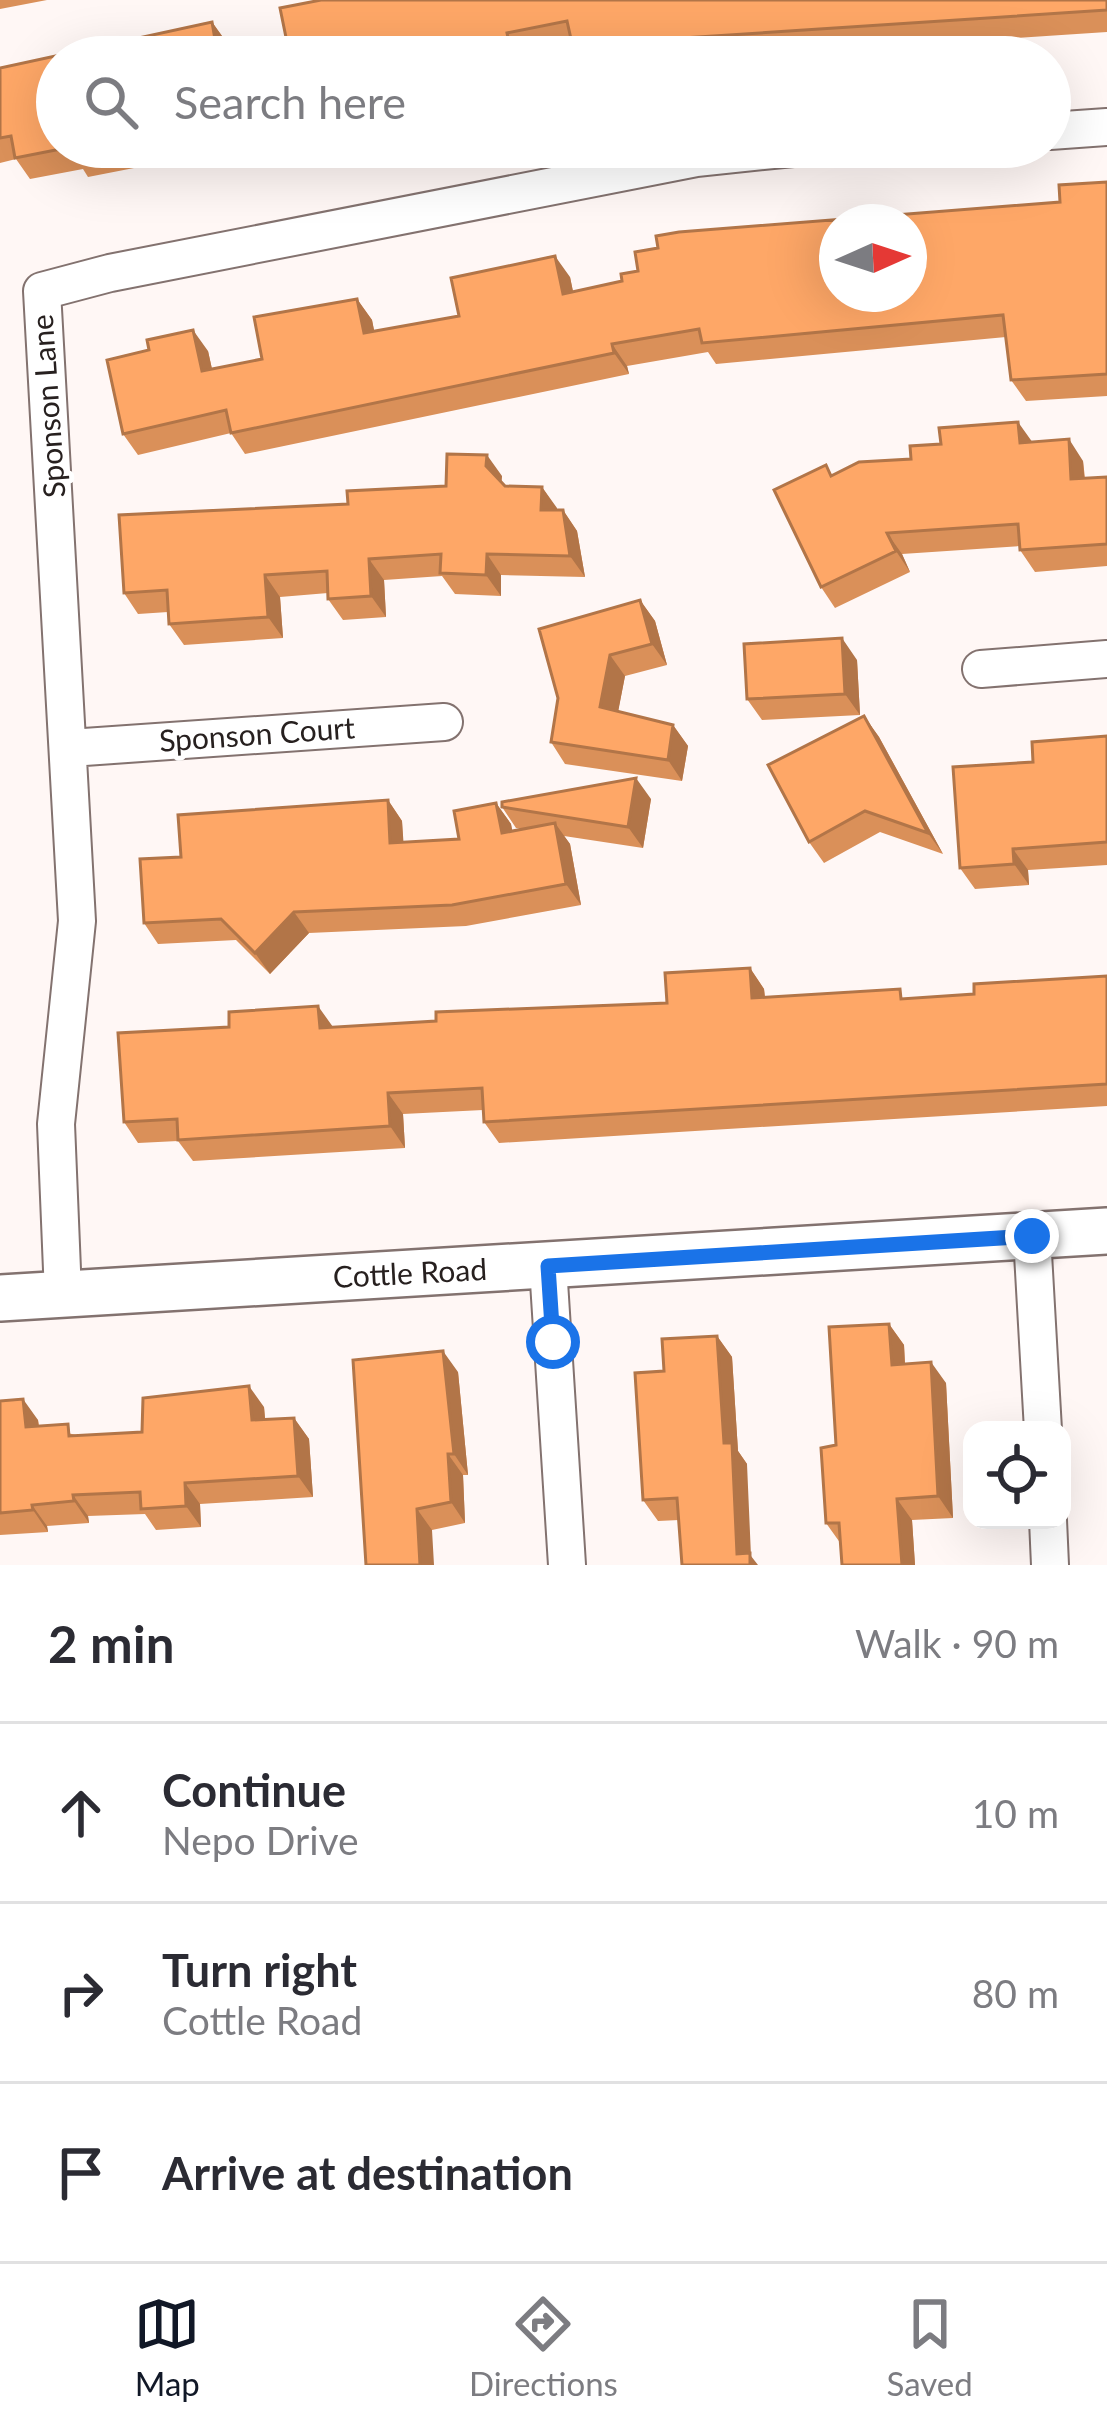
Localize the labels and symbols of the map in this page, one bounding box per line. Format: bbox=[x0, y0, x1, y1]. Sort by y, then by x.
north arrow bbox=[819, 204, 927, 312]
street label: Sponson Lane bbox=[23, 313, 71, 499]
street label: Sponson Court bbox=[158, 708, 356, 758]
route end bbox=[1005, 1209, 1059, 1263]
street label: Cottle Road bbox=[332, 1250, 488, 1294]
route start bbox=[526, 1315, 580, 1369]

